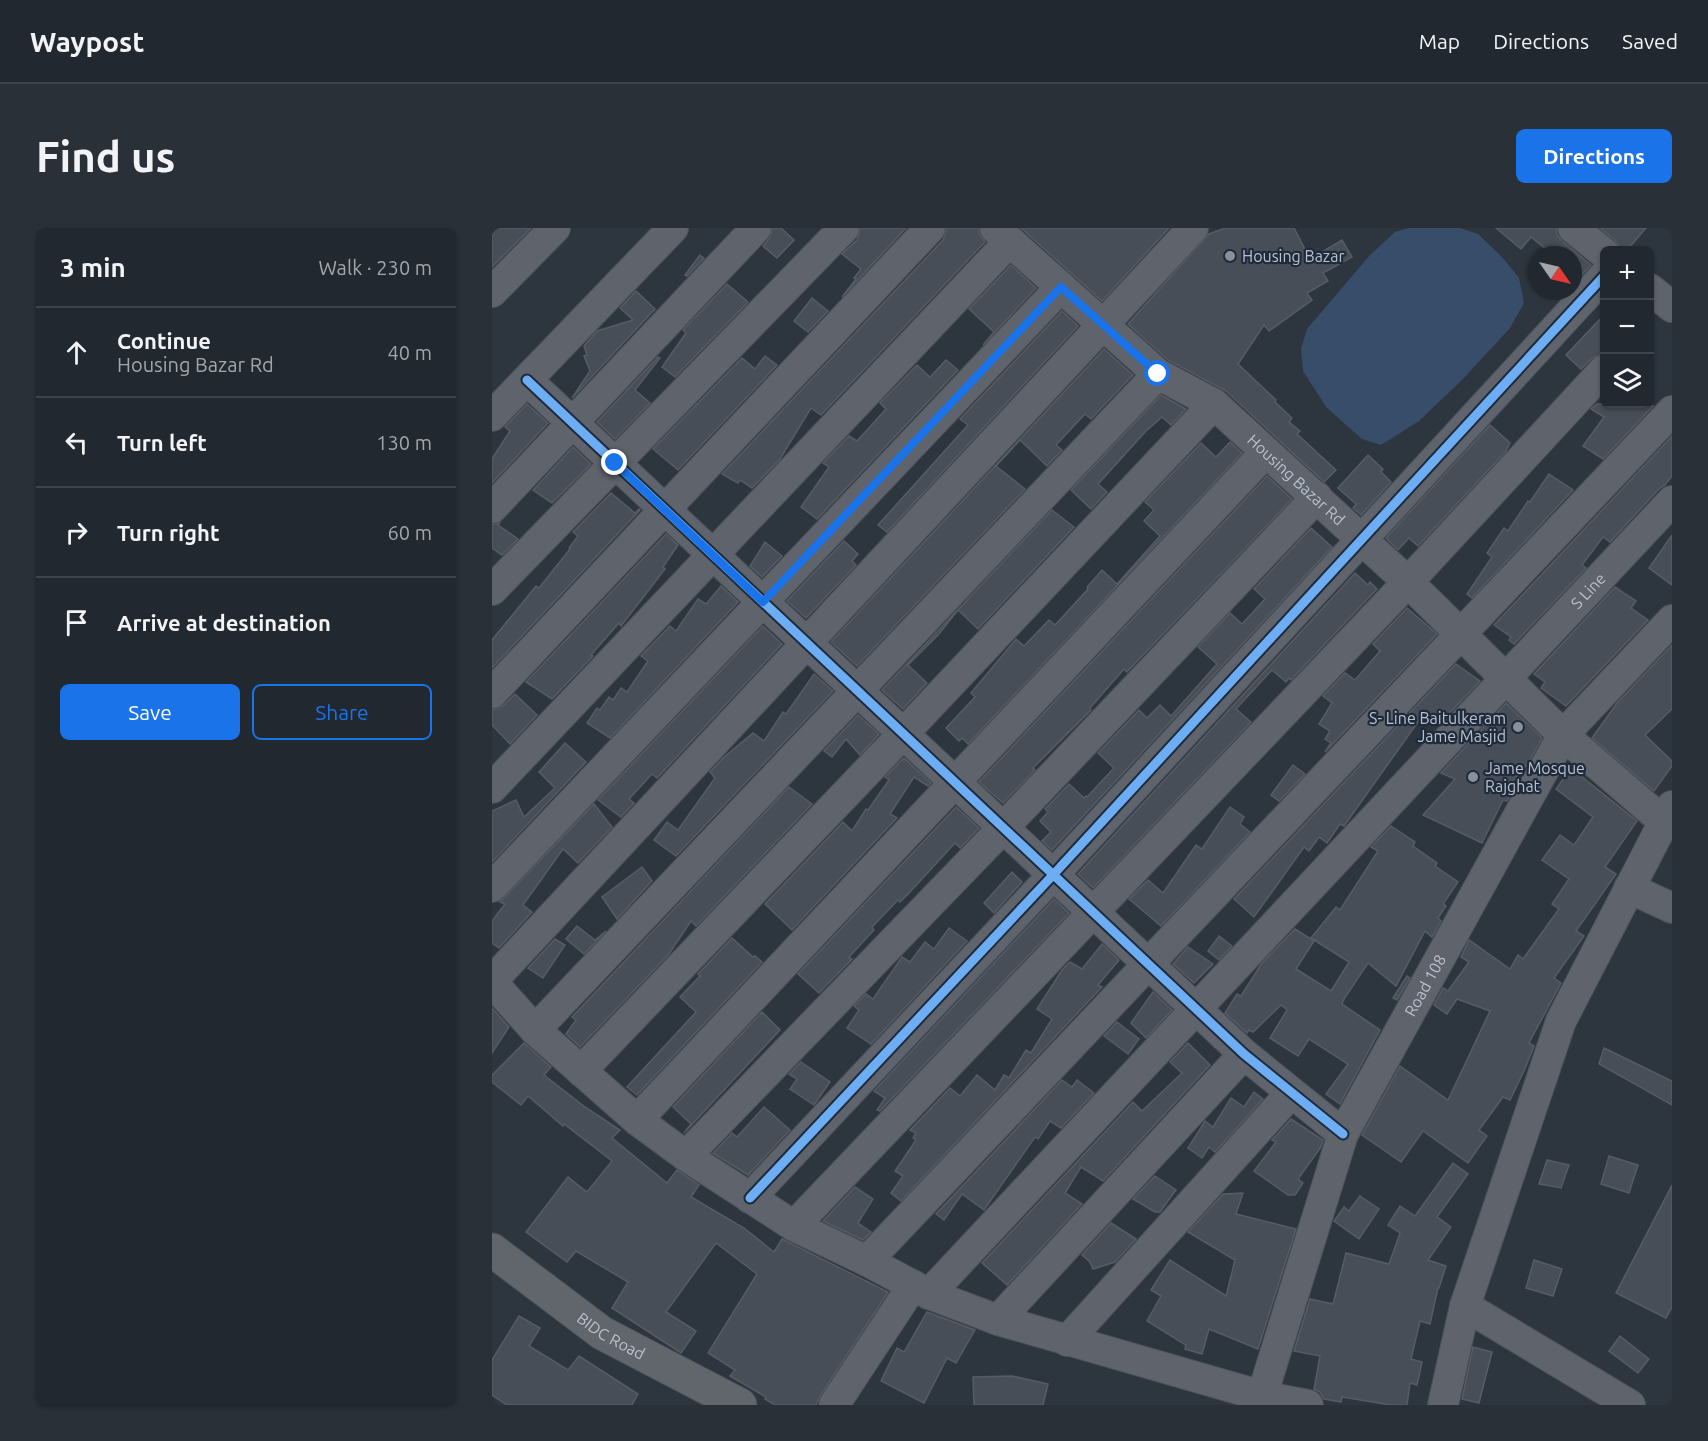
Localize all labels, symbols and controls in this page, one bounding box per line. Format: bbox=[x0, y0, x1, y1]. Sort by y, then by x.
text: Waypost bbox=[30, 26, 144, 57]
text: Map bbox=[1419, 29, 1460, 53]
text: Directions bbox=[1493, 29, 1589, 53]
text: Saved bbox=[1622, 29, 1678, 53]
button: Directions bbox=[1516, 129, 1672, 183]
text: Find us bbox=[36, 133, 175, 180]
north arrow bbox=[1528, 246, 1582, 300]
map controls bbox=[1600, 246, 1654, 408]
button: + bbox=[1600, 246, 1654, 300]
place label: Housing Bazar bbox=[1242, 247, 1344, 265]
marker: Housing Bazar bbox=[1223, 249, 1237, 263]
text: 3 min bbox=[60, 253, 126, 282]
text: Walk · 230 m bbox=[319, 256, 432, 279]
button: − bbox=[1600, 300, 1654, 354]
text: Continue bbox=[117, 328, 211, 353]
icon: ahead bbox=[60, 336, 93, 369]
text: 40 m bbox=[388, 341, 432, 364]
text: Housing Bazar Rd bbox=[117, 353, 274, 376]
button: layers bbox=[1600, 354, 1654, 408]
route start bbox=[1144, 360, 1170, 386]
icon: left bbox=[60, 426, 93, 459]
text: Turn left bbox=[117, 430, 207, 455]
street label: Housing Bazar Rd bbox=[1244, 430, 1349, 529]
text: 130 m bbox=[376, 431, 432, 454]
route end bbox=[601, 449, 627, 475]
icon: right bbox=[60, 516, 93, 549]
text: Turn right bbox=[117, 520, 219, 545]
text: 60 m bbox=[388, 521, 432, 544]
street label: S Line bbox=[1567, 569, 1609, 612]
icon: arrive bbox=[60, 606, 93, 639]
text: Arrive at destination bbox=[117, 610, 331, 635]
button: Save bbox=[60, 684, 240, 740]
button: Share bbox=[252, 684, 432, 740]
place label: S- Line Baitulkeram Jame Masjid bbox=[1369, 709, 1506, 745]
marker: S- Line Baitulkeram Jame Masjid bbox=[1511, 720, 1525, 734]
place label: Jame Mosque Rajghat bbox=[1485, 759, 1585, 795]
marker: Jame Mosque Rajghat bbox=[1466, 770, 1480, 784]
street label: Road 108 bbox=[1401, 951, 1449, 1019]
street label: BIDC Road bbox=[574, 1308, 648, 1363]

